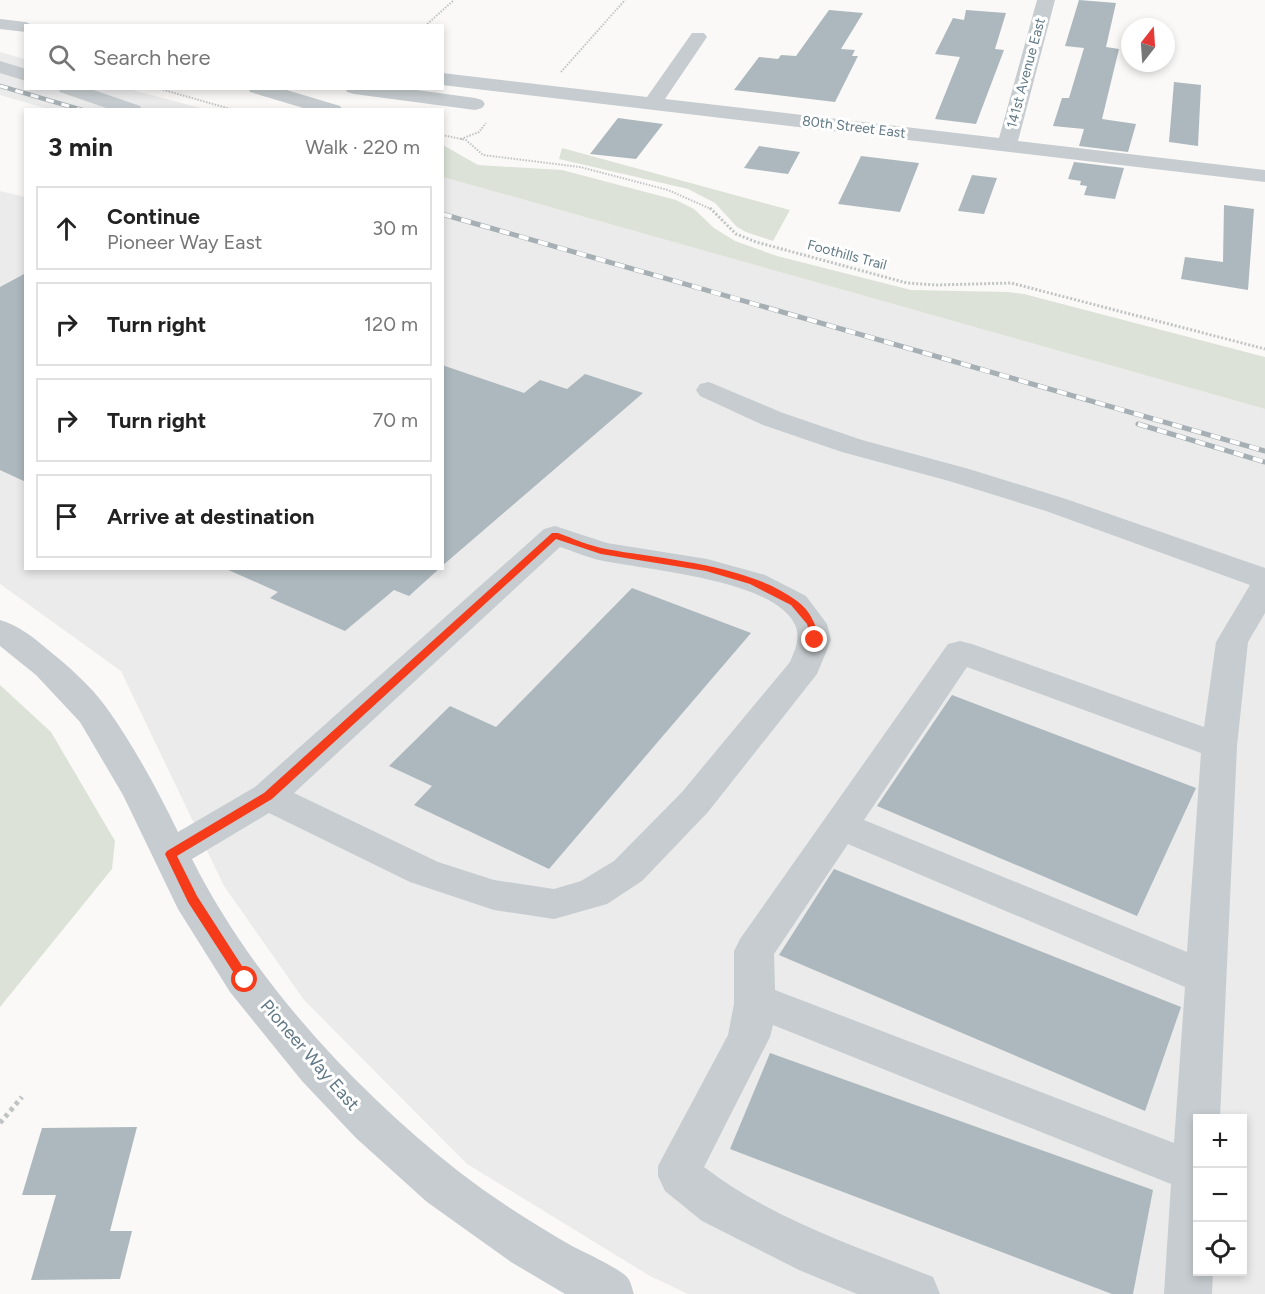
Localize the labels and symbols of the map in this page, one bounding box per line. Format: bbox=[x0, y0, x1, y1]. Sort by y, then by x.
street label: 141st Avenue East bbox=[1003, 16, 1049, 130]
north arrow bbox=[1121, 18, 1175, 72]
street label: 80th Street East bbox=[801, 112, 907, 142]
street label: Foothills Trail bbox=[805, 236, 889, 274]
route end bbox=[801, 626, 827, 652]
route start bbox=[231, 966, 257, 992]
street label: Pioneer Way East bbox=[256, 995, 364, 1115]

